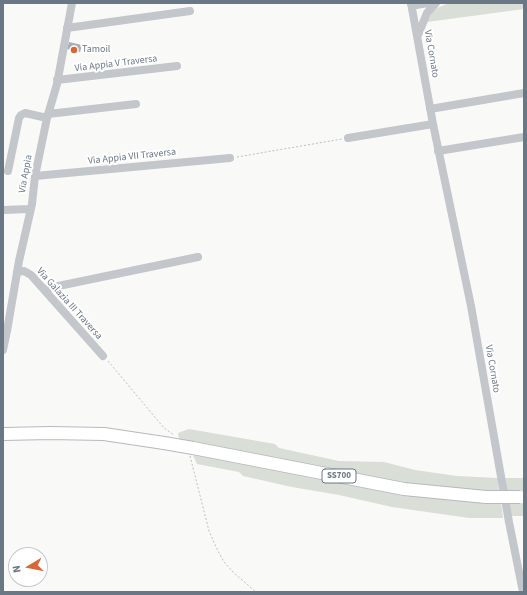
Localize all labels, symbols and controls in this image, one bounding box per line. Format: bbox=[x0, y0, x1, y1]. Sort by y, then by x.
street label: Via Cornato bbox=[421, 29, 441, 79]
place label: Tamoil bbox=[82, 44, 110, 56]
marker: Tamoil bbox=[69, 45, 79, 55]
street label: Via Appia V Traversa bbox=[74, 53, 158, 75]
street label: Via Appia VII Traversa bbox=[87, 146, 177, 168]
street label: Via Appia bbox=[17, 154, 35, 194]
street label: Via Galazia III Traversa bbox=[34, 266, 104, 342]
street label: Via Cornato bbox=[482, 344, 502, 394]
road number: SS700 bbox=[322, 469, 356, 483]
north arrow bbox=[8, 547, 48, 587]
text: N bbox=[9, 564, 25, 574]

